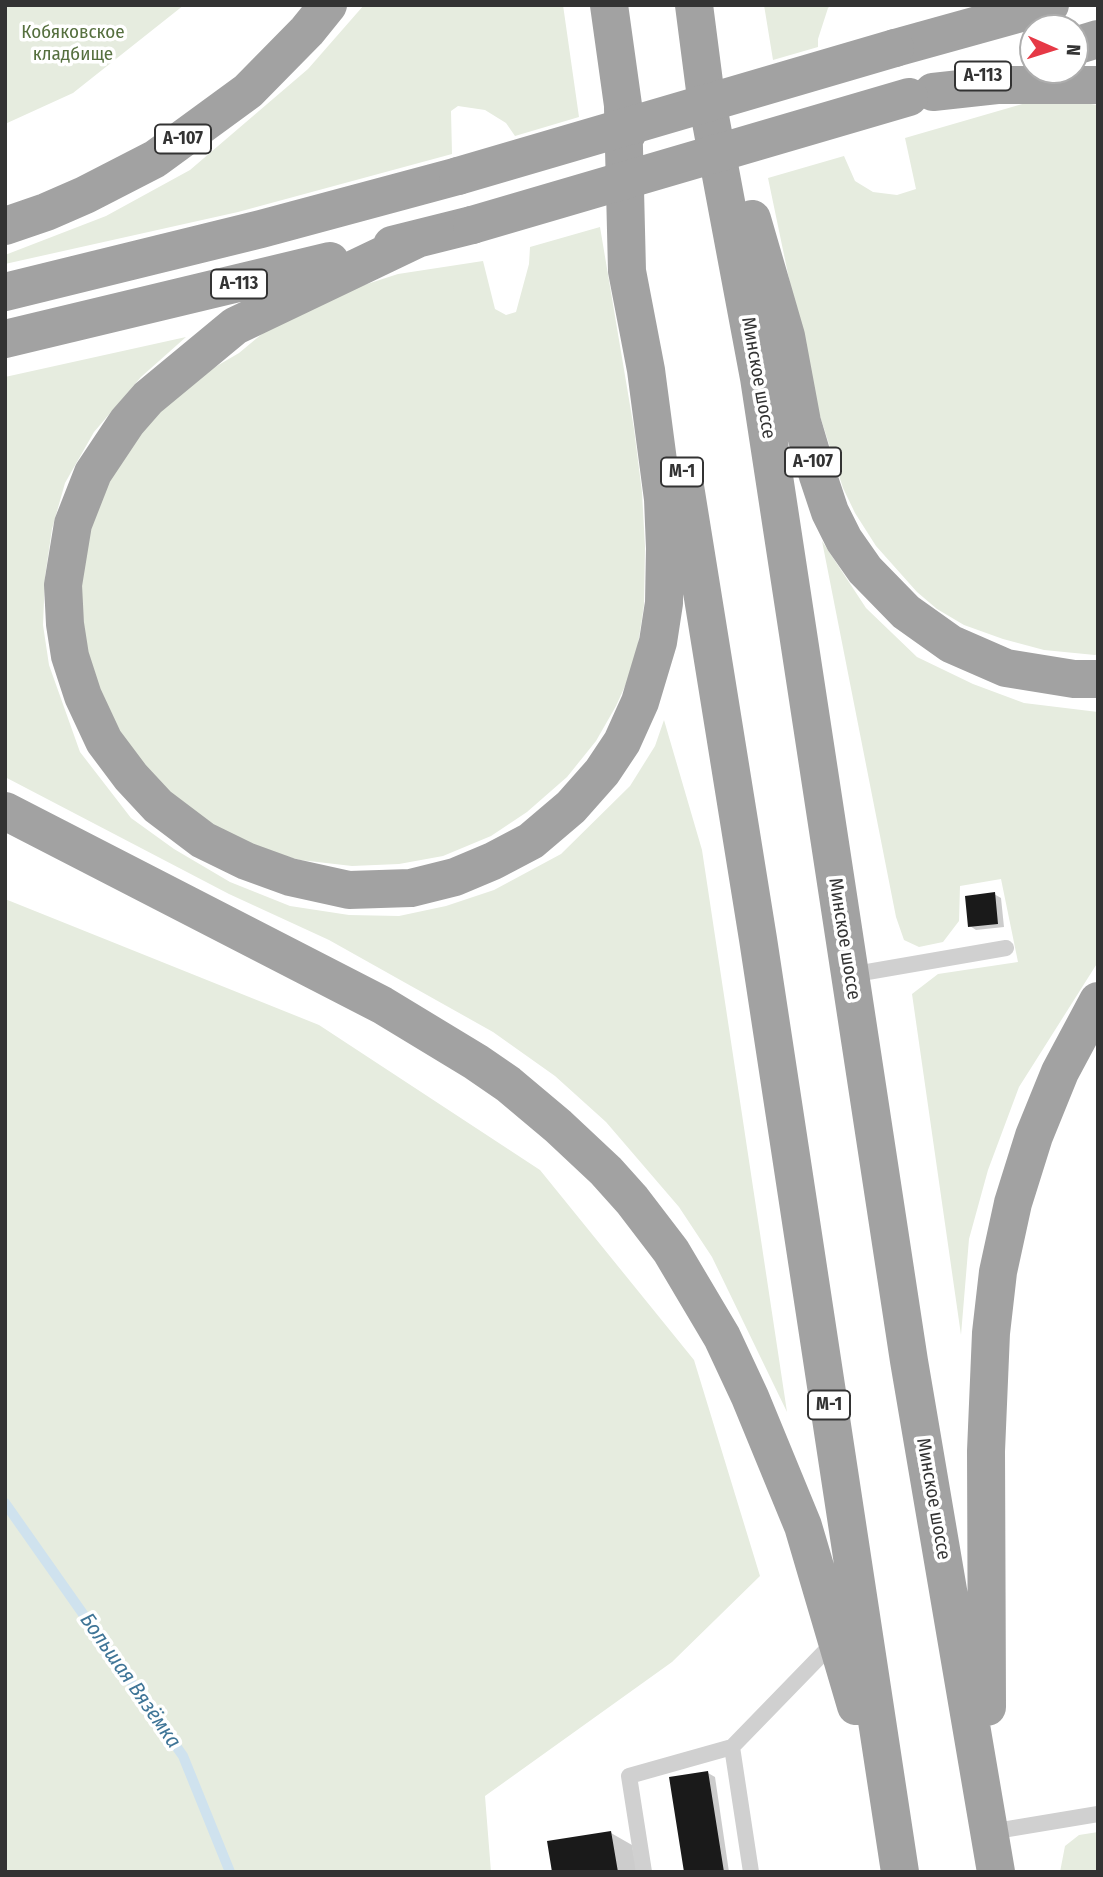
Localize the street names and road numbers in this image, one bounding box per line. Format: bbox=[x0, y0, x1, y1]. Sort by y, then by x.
road number: А-113 bbox=[955, 62, 1011, 90]
road number: А-107 bbox=[155, 124, 211, 154]
road number: А-113 bbox=[211, 270, 267, 298]
street label: Минское шоссе bbox=[736, 315, 780, 441]
road number: А-107 bbox=[785, 448, 841, 476]
road number: М-1 bbox=[661, 458, 703, 486]
street label: Минское шоссе bbox=[823, 876, 865, 1002]
road number: М-1 bbox=[808, 1390, 850, 1420]
street label: Минское шоссе bbox=[911, 1436, 955, 1562]

